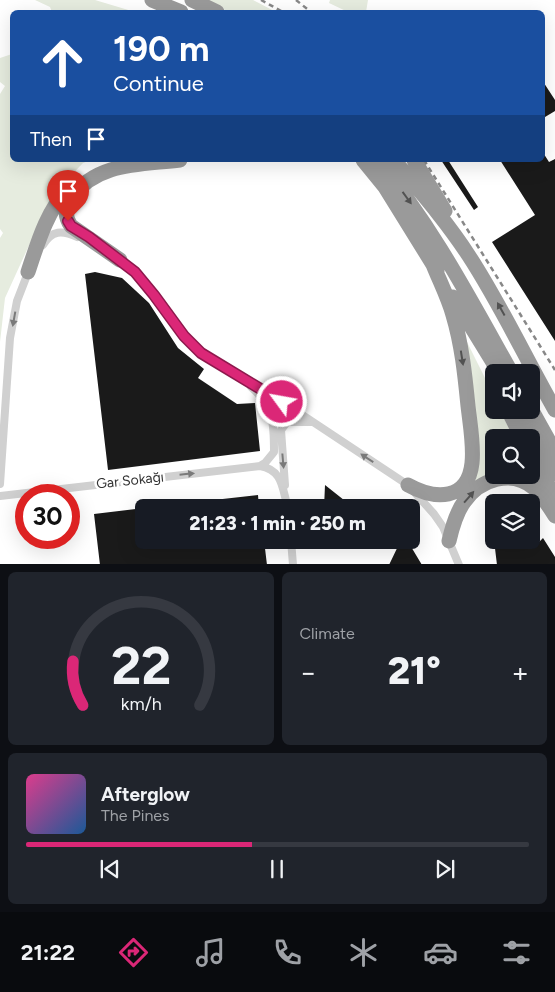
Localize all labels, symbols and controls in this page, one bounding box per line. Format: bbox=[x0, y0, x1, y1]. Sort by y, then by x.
text: 190 m bbox=[113, 28, 210, 70]
icon: ahead bbox=[30, 30, 95, 95]
text: Continue bbox=[113, 70, 204, 97]
icon: arrive bbox=[82, 125, 110, 153]
text: Then bbox=[30, 128, 72, 151]
pin bbox=[47, 170, 89, 221]
icon: arrive bbox=[54, 177, 82, 205]
one-way arrow bbox=[402, 191, 412, 205]
one-way arrow bbox=[496, 302, 505, 315]
one-way arrow bbox=[9, 311, 17, 327]
one-way arrow bbox=[459, 351, 467, 367]
map controls bbox=[485, 364, 540, 549]
button: sound bbox=[485, 364, 540, 419]
position arrow bbox=[255, 375, 307, 427]
button: search bbox=[485, 429, 540, 484]
one-way arrow bbox=[279, 453, 287, 469]
one-way arrow bbox=[360, 454, 374, 463]
street label: Gar Sokağı bbox=[95, 468, 165, 493]
one-way arrow bbox=[180, 470, 196, 478]
speed limit sign: 30 bbox=[15, 484, 80, 549]
one-way arrow bbox=[463, 491, 475, 503]
button: layers bbox=[485, 494, 540, 549]
text: 21:23 · 1 min · 250 m bbox=[189, 512, 366, 535]
text: Climate bbox=[300, 624, 355, 643]
text: 22 bbox=[111, 635, 171, 697]
text: 21° bbox=[388, 648, 441, 694]
text: − bbox=[300, 655, 317, 689]
text: + bbox=[512, 655, 529, 689]
text: km/h bbox=[120, 693, 161, 714]
text: Afterglow bbox=[101, 783, 190, 806]
text: The Pines bbox=[101, 806, 170, 825]
icon: previous bbox=[96, 855, 124, 883]
icon: pause bbox=[263, 855, 291, 883]
icon: next bbox=[431, 855, 459, 883]
icon: directions bbox=[116, 935, 151, 970]
icon: music bbox=[193, 935, 228, 970]
icon: phone bbox=[270, 935, 305, 970]
icon: climate bbox=[346, 935, 381, 970]
icon: car bbox=[423, 935, 458, 970]
icon: filters bbox=[499, 935, 534, 970]
text: 21:22 bbox=[21, 939, 75, 966]

